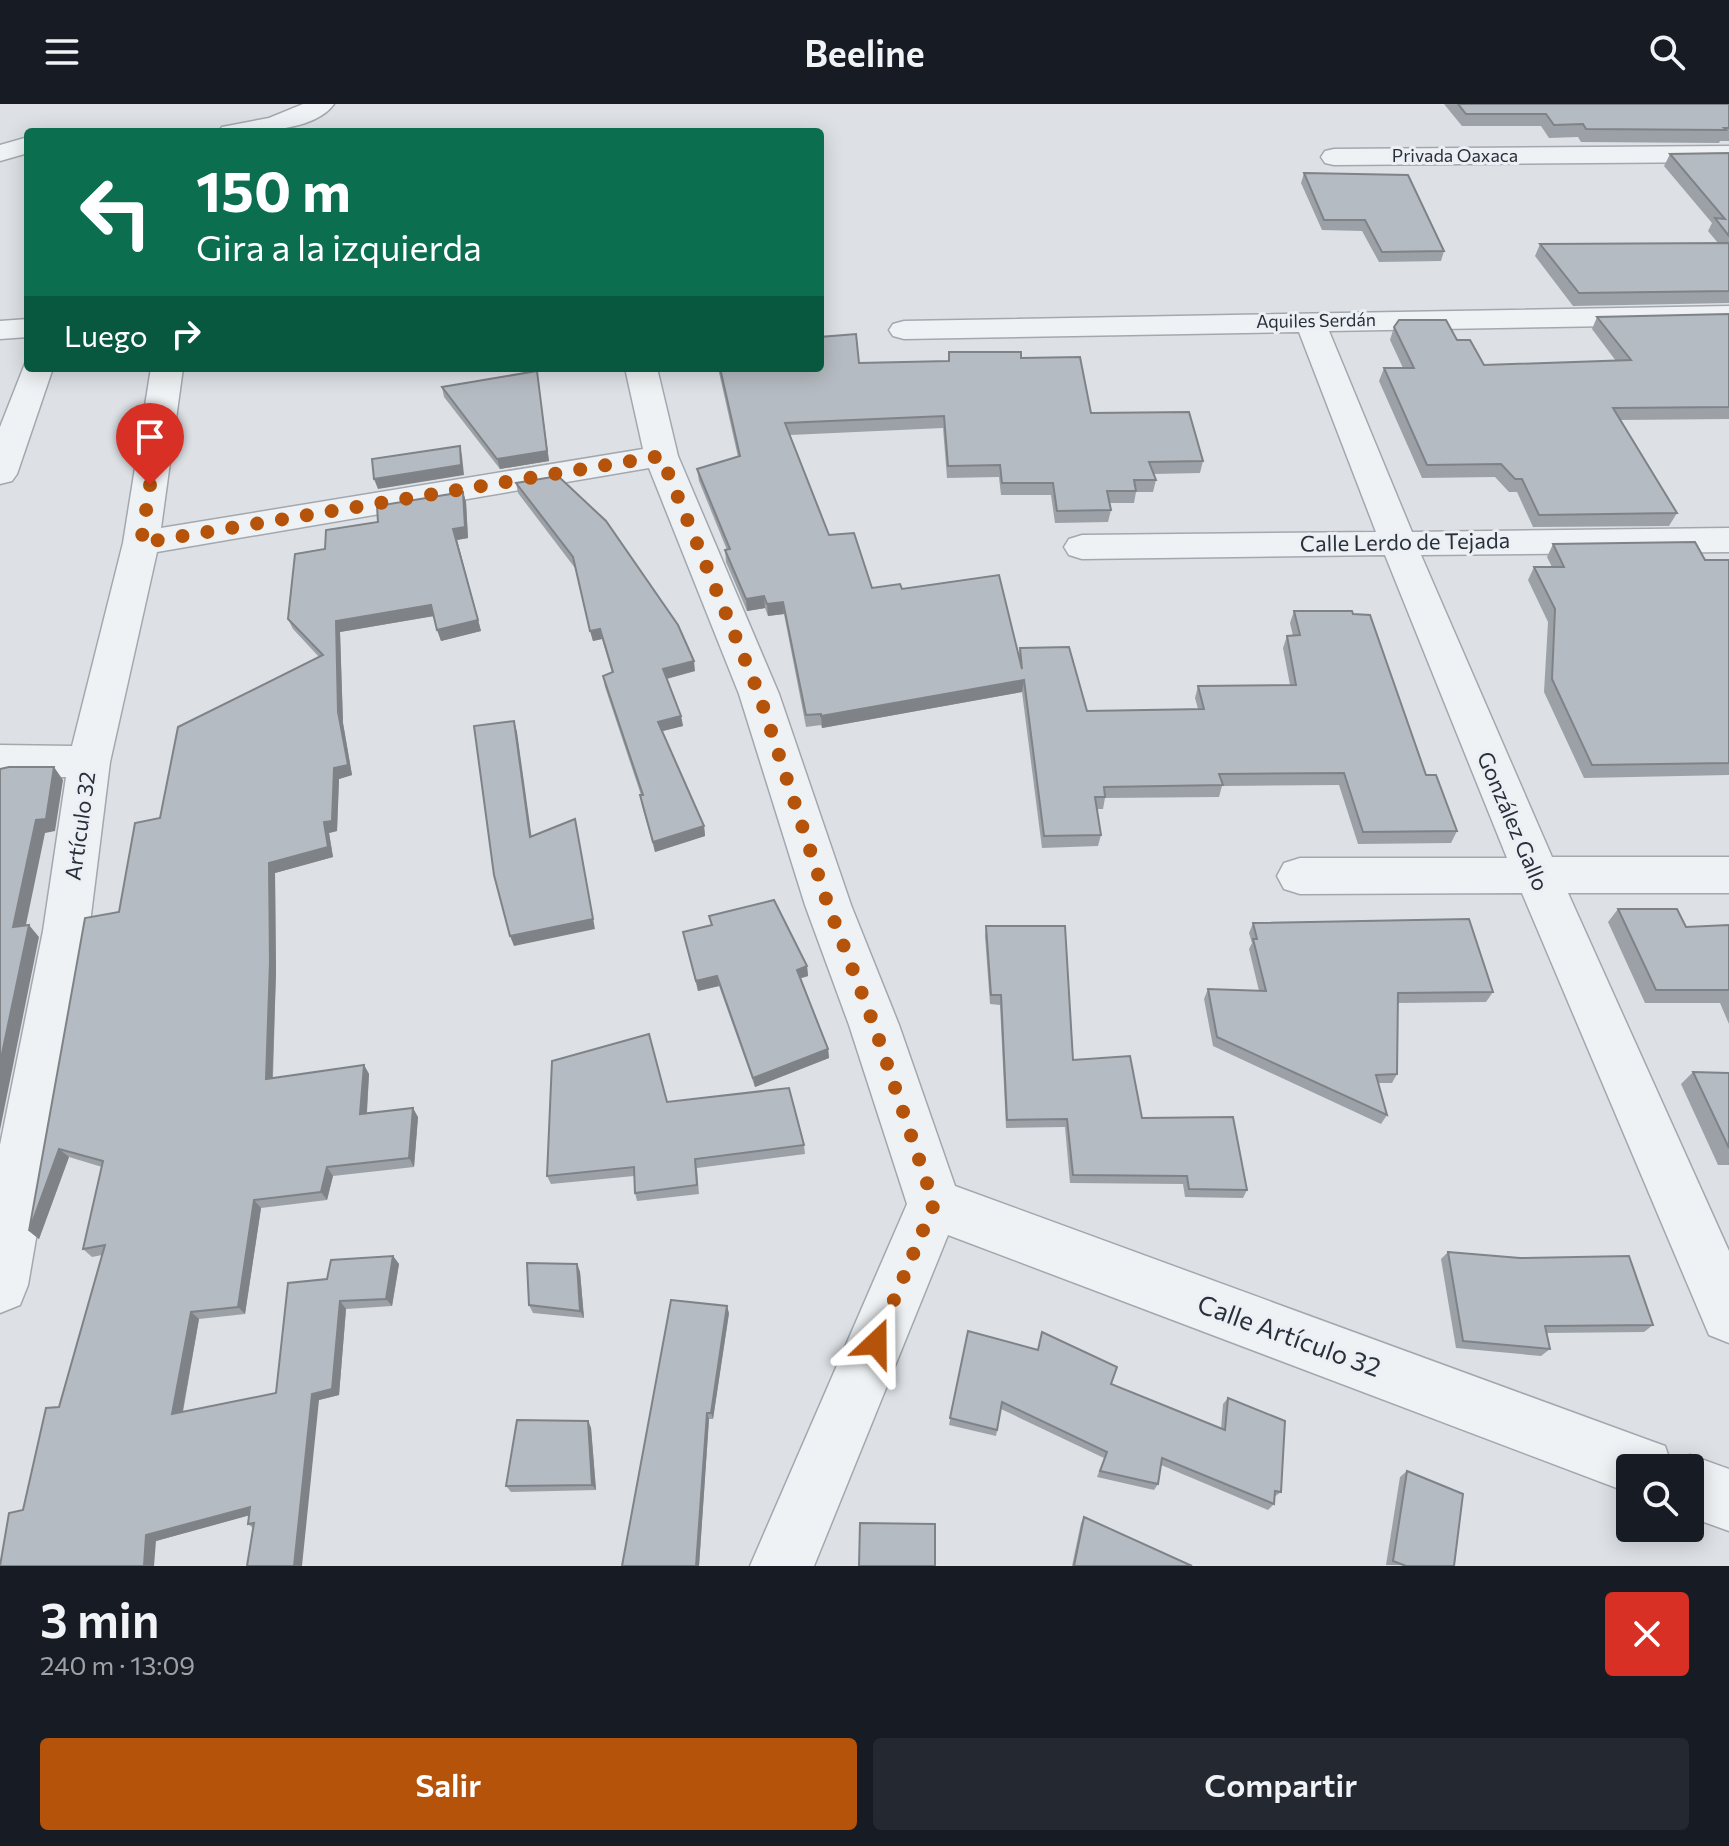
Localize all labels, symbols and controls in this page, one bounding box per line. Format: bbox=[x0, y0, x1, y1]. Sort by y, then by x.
icon: menu bbox=[40, 30, 84, 74]
text: Beeline bbox=[804, 30, 925, 74]
icon: search bbox=[1645, 30, 1689, 74]
street label: Privada Oaxaca bbox=[1392, 144, 1518, 166]
text: 150 m bbox=[196, 155, 351, 224]
icon: left bbox=[64, 160, 168, 264]
text: Gira a la izquierda bbox=[196, 224, 482, 268]
street label: Aquiles Serdán bbox=[1256, 308, 1376, 332]
icon: right bbox=[164, 312, 208, 356]
text: Luego bbox=[64, 316, 148, 353]
pin bbox=[116, 403, 184, 485]
icon: arrive bbox=[128, 415, 172, 459]
street label: Calle Lerdo de Tejada bbox=[1300, 526, 1510, 557]
street label: González Gallo bbox=[1472, 747, 1555, 894]
street label: Artículo 32 bbox=[59, 770, 100, 882]
street label: Calle Artículo 32 bbox=[1194, 1287, 1385, 1382]
position arrow bbox=[834, 1301, 918, 1385]
map controls bbox=[1616, 1454, 1704, 1542]
button: search bbox=[1616, 1454, 1704, 1542]
text: 3 min bbox=[40, 1589, 160, 1648]
button: close bbox=[1605, 1592, 1689, 1676]
text: 240 m · 13:09 bbox=[40, 1649, 195, 1680]
button: Salir bbox=[40, 1738, 857, 1830]
button: Compartir bbox=[873, 1738, 1689, 1830]

